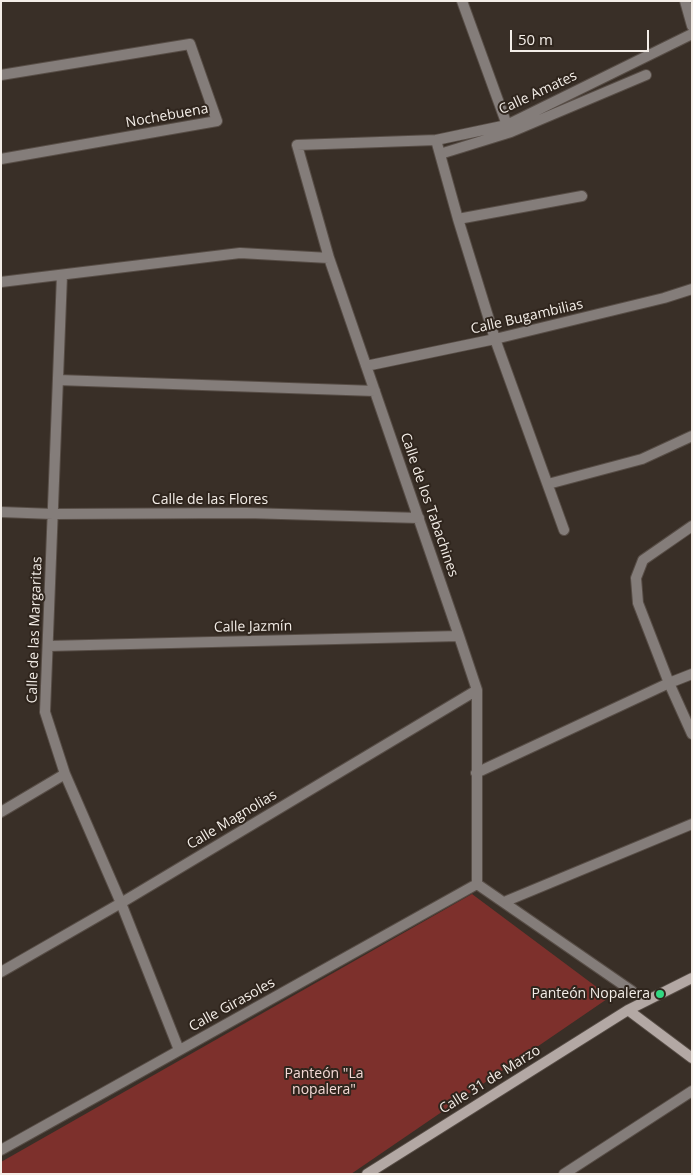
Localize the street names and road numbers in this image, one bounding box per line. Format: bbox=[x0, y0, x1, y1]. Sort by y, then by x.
street label: Calle Amates bbox=[496, 68, 580, 118]
street label: Nochebuena bbox=[124, 100, 210, 132]
street label: Calle Bugambilias bbox=[469, 296, 585, 338]
street label: Calle de los Tabachines bbox=[396, 431, 462, 579]
street label: Calle de las Flores bbox=[152, 492, 268, 508]
street label: Calle de las Margaritas bbox=[24, 556, 46, 704]
street label: Calle Jazmín bbox=[214, 618, 292, 636]
street label: Calle Magnolias bbox=[184, 787, 280, 853]
street label: Calle Girasoles bbox=[186, 974, 278, 1036]
street label: Calle 31 de Marzo bbox=[436, 1042, 544, 1118]

